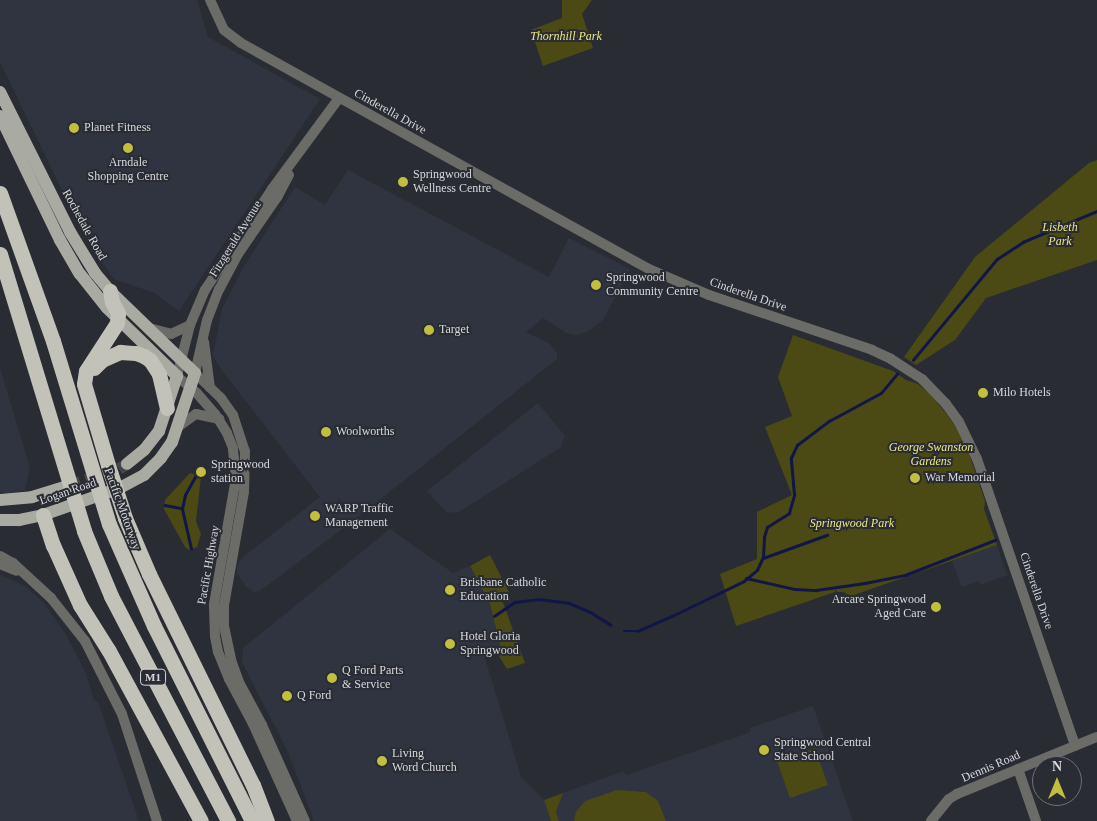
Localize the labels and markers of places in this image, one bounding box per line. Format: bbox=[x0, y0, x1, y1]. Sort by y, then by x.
place label: Planet Fitness bbox=[84, 121, 151, 135]
marker: Planet Fitness bbox=[68, 122, 80, 134]
marker: Arndale Shopping Centre bbox=[122, 142, 134, 154]
place label: Arndale Shopping Centre bbox=[88, 156, 168, 184]
place label: Springwood Wellness Centre bbox=[413, 168, 491, 196]
marker: Springwood Wellness Centre bbox=[397, 176, 409, 188]
place label: Springwood Community Centre bbox=[606, 271, 698, 299]
marker: Springwood Community Centre bbox=[590, 279, 602, 291]
place label: Target bbox=[439, 323, 469, 337]
marker: Target bbox=[423, 324, 435, 336]
place label: Milo Hotels bbox=[993, 386, 1051, 400]
marker: Milo Hotels bbox=[977, 387, 989, 399]
place label: Woolworths bbox=[336, 425, 394, 439]
marker: Woolworths bbox=[320, 426, 332, 438]
place label: Springwood station bbox=[211, 458, 270, 486]
marker: Springwood station bbox=[195, 466, 207, 478]
place label: War Memorial bbox=[925, 471, 995, 485]
marker: War Memorial bbox=[909, 472, 921, 484]
place label: WARP Traffic Management bbox=[325, 502, 394, 530]
marker: WARP Traffic Management bbox=[309, 510, 321, 522]
place label: Brisbane Catholic Education bbox=[460, 576, 546, 604]
marker: Brisbane Catholic Education bbox=[444, 584, 456, 596]
place label: Arcare Springwood Aged Care bbox=[832, 593, 926, 621]
marker: Arcare Springwood Aged Care bbox=[930, 601, 942, 613]
place label: Hotel Gloria Springwood bbox=[460, 630, 520, 658]
marker: Hotel Gloria Springwood bbox=[444, 638, 456, 650]
place label: Q Ford Parts & Service bbox=[342, 664, 403, 692]
marker: Q Ford Parts & Service bbox=[326, 672, 338, 684]
place label: Q Ford bbox=[297, 689, 331, 703]
marker: Q Ford bbox=[281, 690, 293, 702]
place label: Springwood Central State School bbox=[774, 736, 871, 764]
marker: Springwood Central State School bbox=[758, 744, 770, 756]
place label: Living Word Church bbox=[392, 747, 457, 775]
marker: Living Word Church bbox=[376, 755, 388, 767]

